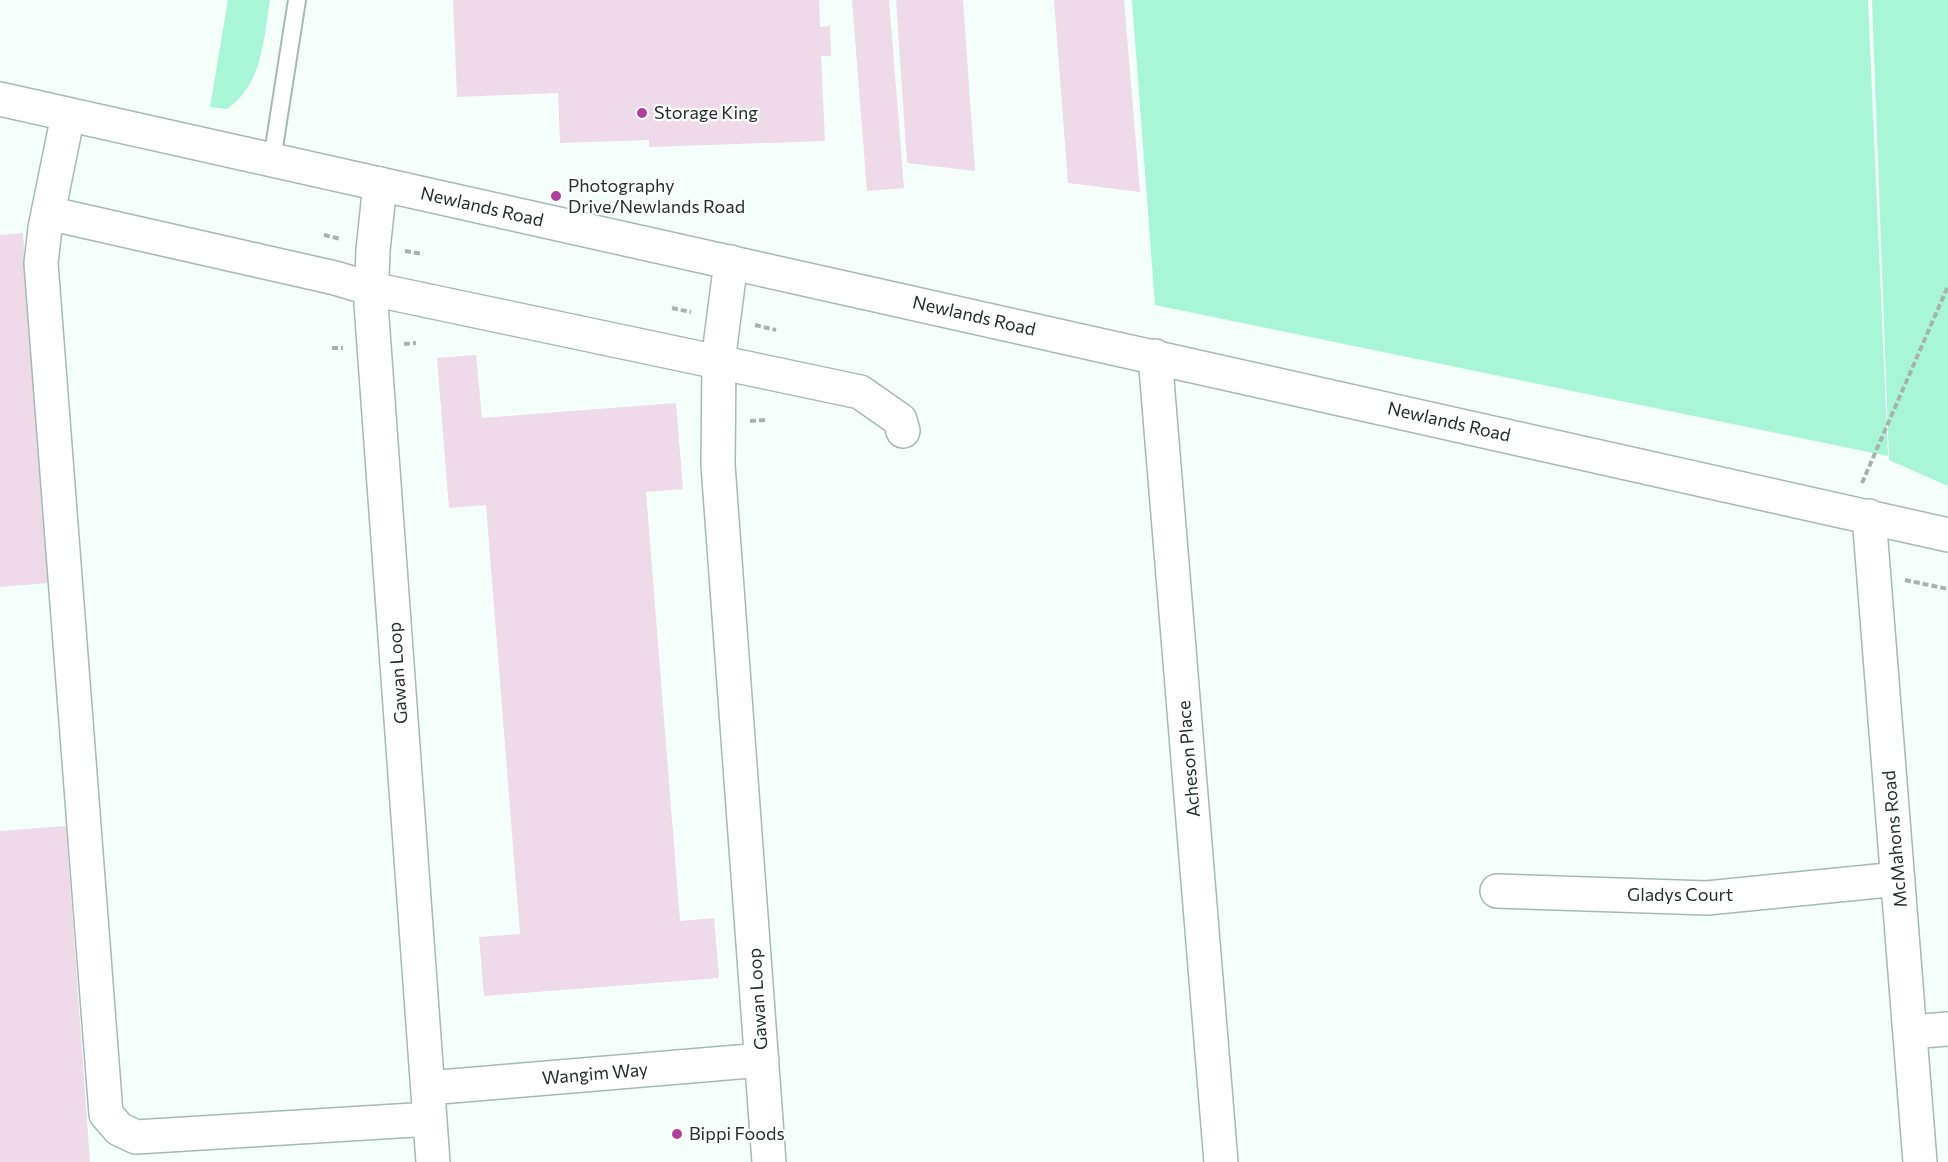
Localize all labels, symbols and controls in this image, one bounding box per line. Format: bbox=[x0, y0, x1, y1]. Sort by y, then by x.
place label: Storage King bbox=[654, 102, 758, 124]
marker: Storage King bbox=[635, 106, 649, 120]
place label: Photography Drive/Newlands Road bbox=[568, 175, 745, 218]
street label: Newlands Road bbox=[418, 182, 546, 232]
marker: Photography Drive/Newlands Road bbox=[549, 189, 563, 203]
street label: Newlands Road bbox=[910, 291, 1038, 341]
street label: Newlands Road bbox=[1385, 397, 1513, 447]
street label: Gawan Loop bbox=[384, 621, 412, 725]
street label: Acheson Place bbox=[1173, 700, 1205, 818]
street label: McMahons Road bbox=[1878, 770, 1912, 908]
street label: Gladys Court bbox=[1627, 884, 1733, 906]
street label: Gawan Loop bbox=[744, 947, 772, 1051]
street label: Wangim Way bbox=[541, 1059, 649, 1089]
place label: Bippi Foods bbox=[689, 1123, 785, 1145]
marker: Bippi Foods bbox=[670, 1127, 684, 1141]

